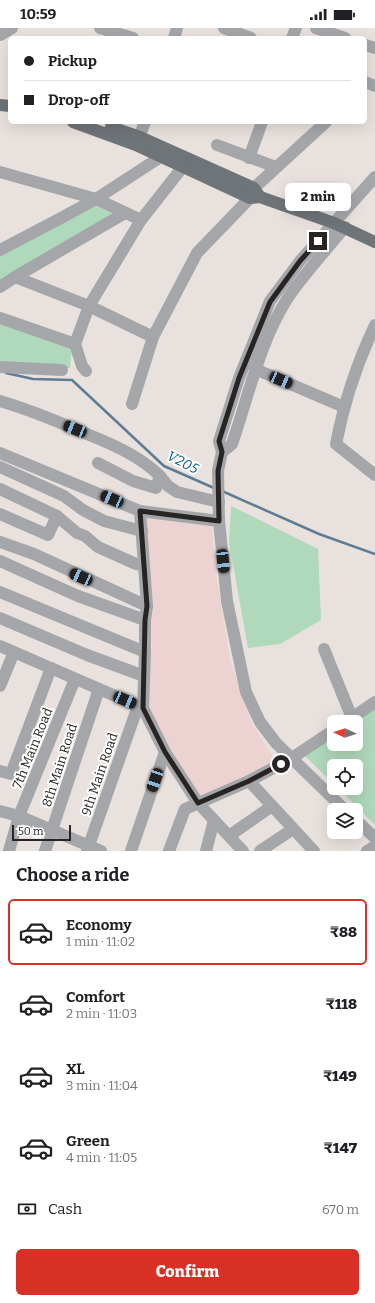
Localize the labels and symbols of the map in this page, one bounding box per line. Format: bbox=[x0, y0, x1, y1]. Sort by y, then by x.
callout: 2 min bbox=[285, 183, 351, 211]
route end bbox=[309, 232, 327, 250]
car bbox=[268, 370, 294, 390]
car bbox=[62, 419, 88, 439]
water label: V205 bbox=[164, 447, 202, 478]
car bbox=[99, 489, 125, 509]
car bbox=[216, 548, 230, 574]
car bbox=[68, 567, 94, 587]
car bbox=[112, 690, 138, 710]
street label: 7th Main Road bbox=[9, 705, 56, 791]
north arrow bbox=[327, 715, 363, 751]
street label: 8th Main Road bbox=[39, 721, 80, 809]
street label: 9th Main Road bbox=[78, 730, 121, 818]
route start bbox=[272, 755, 290, 773]
car bbox=[145, 767, 165, 793]
scale bar bbox=[12, 823, 71, 842]

